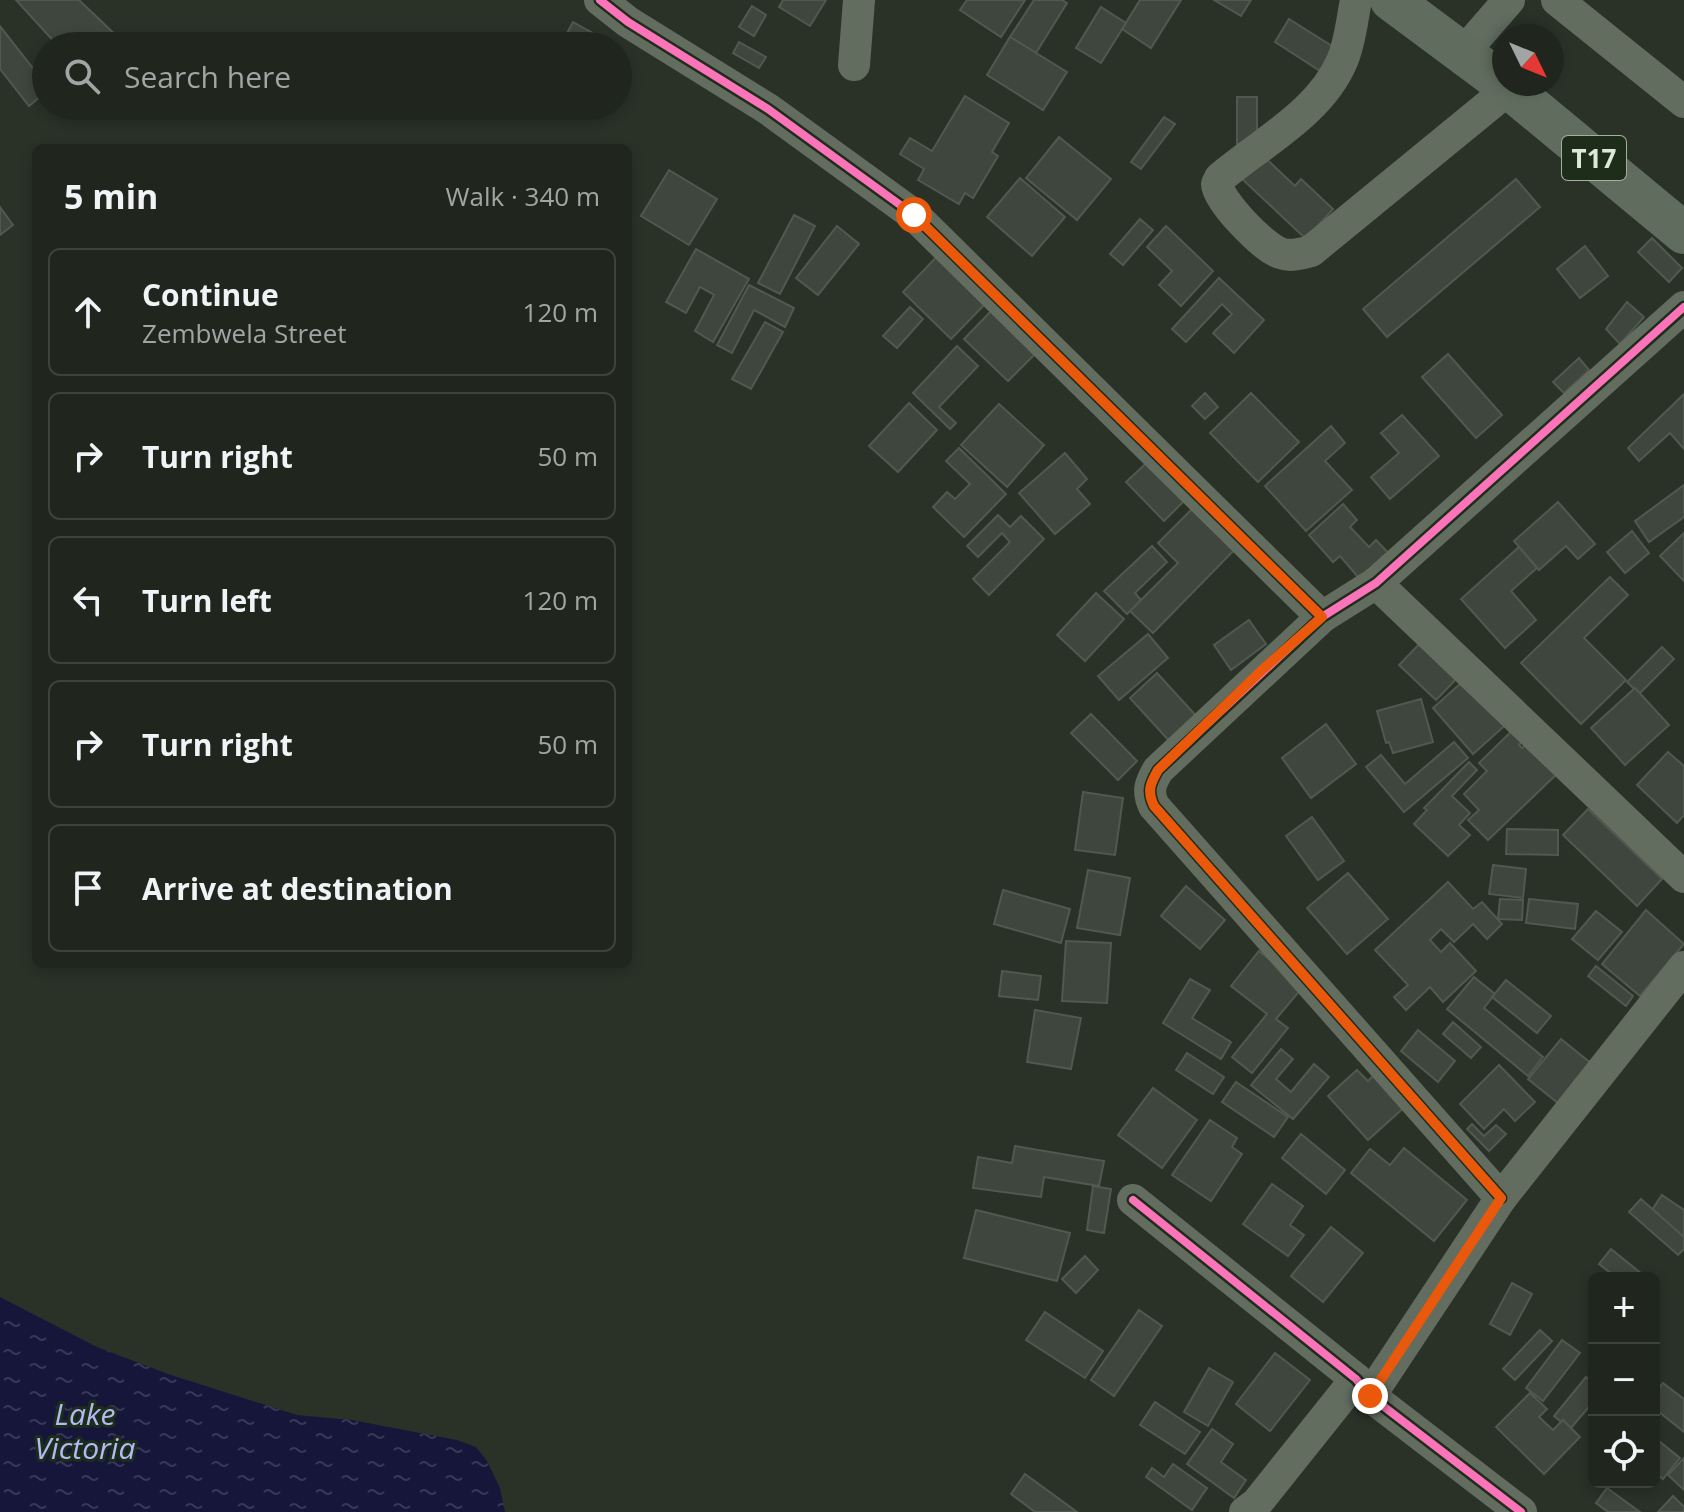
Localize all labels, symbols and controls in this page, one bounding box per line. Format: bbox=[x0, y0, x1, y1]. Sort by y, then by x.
north arrow bbox=[1492, 24, 1564, 96]
search box bbox=[32, 32, 632, 120]
icon: search bbox=[60, 54, 104, 98]
text: Search here bbox=[124, 56, 291, 97]
road number: T17 bbox=[1562, 136, 1626, 180]
text: 5 min bbox=[64, 173, 158, 219]
text: Walk · 340 m bbox=[446, 178, 600, 214]
route start bbox=[896, 197, 932, 233]
text: Continue bbox=[142, 274, 279, 315]
icon: ahead bbox=[66, 290, 110, 334]
text: 120 m bbox=[523, 294, 598, 330]
text: Zembwela Street bbox=[142, 315, 347, 351]
icon: right bbox=[66, 434, 110, 478]
text: Turn right bbox=[142, 436, 293, 477]
text: 50 m bbox=[537, 438, 598, 474]
icon: left bbox=[66, 578, 110, 622]
text: Turn left bbox=[142, 580, 272, 621]
text: 120 m bbox=[523, 582, 598, 618]
icon: right bbox=[66, 722, 110, 766]
text: Turn right bbox=[142, 724, 293, 765]
text: 50 m bbox=[537, 726, 598, 762]
icon: arrive bbox=[66, 866, 110, 910]
text: Arrive at destination bbox=[142, 868, 453, 909]
map controls bbox=[1588, 1272, 1660, 1488]
button: + bbox=[1588, 1272, 1660, 1344]
button: − bbox=[1588, 1344, 1660, 1416]
route end bbox=[1352, 1378, 1388, 1414]
water label: Lake Victoria bbox=[35, 1393, 135, 1468]
button: locate bbox=[1588, 1416, 1660, 1488]

